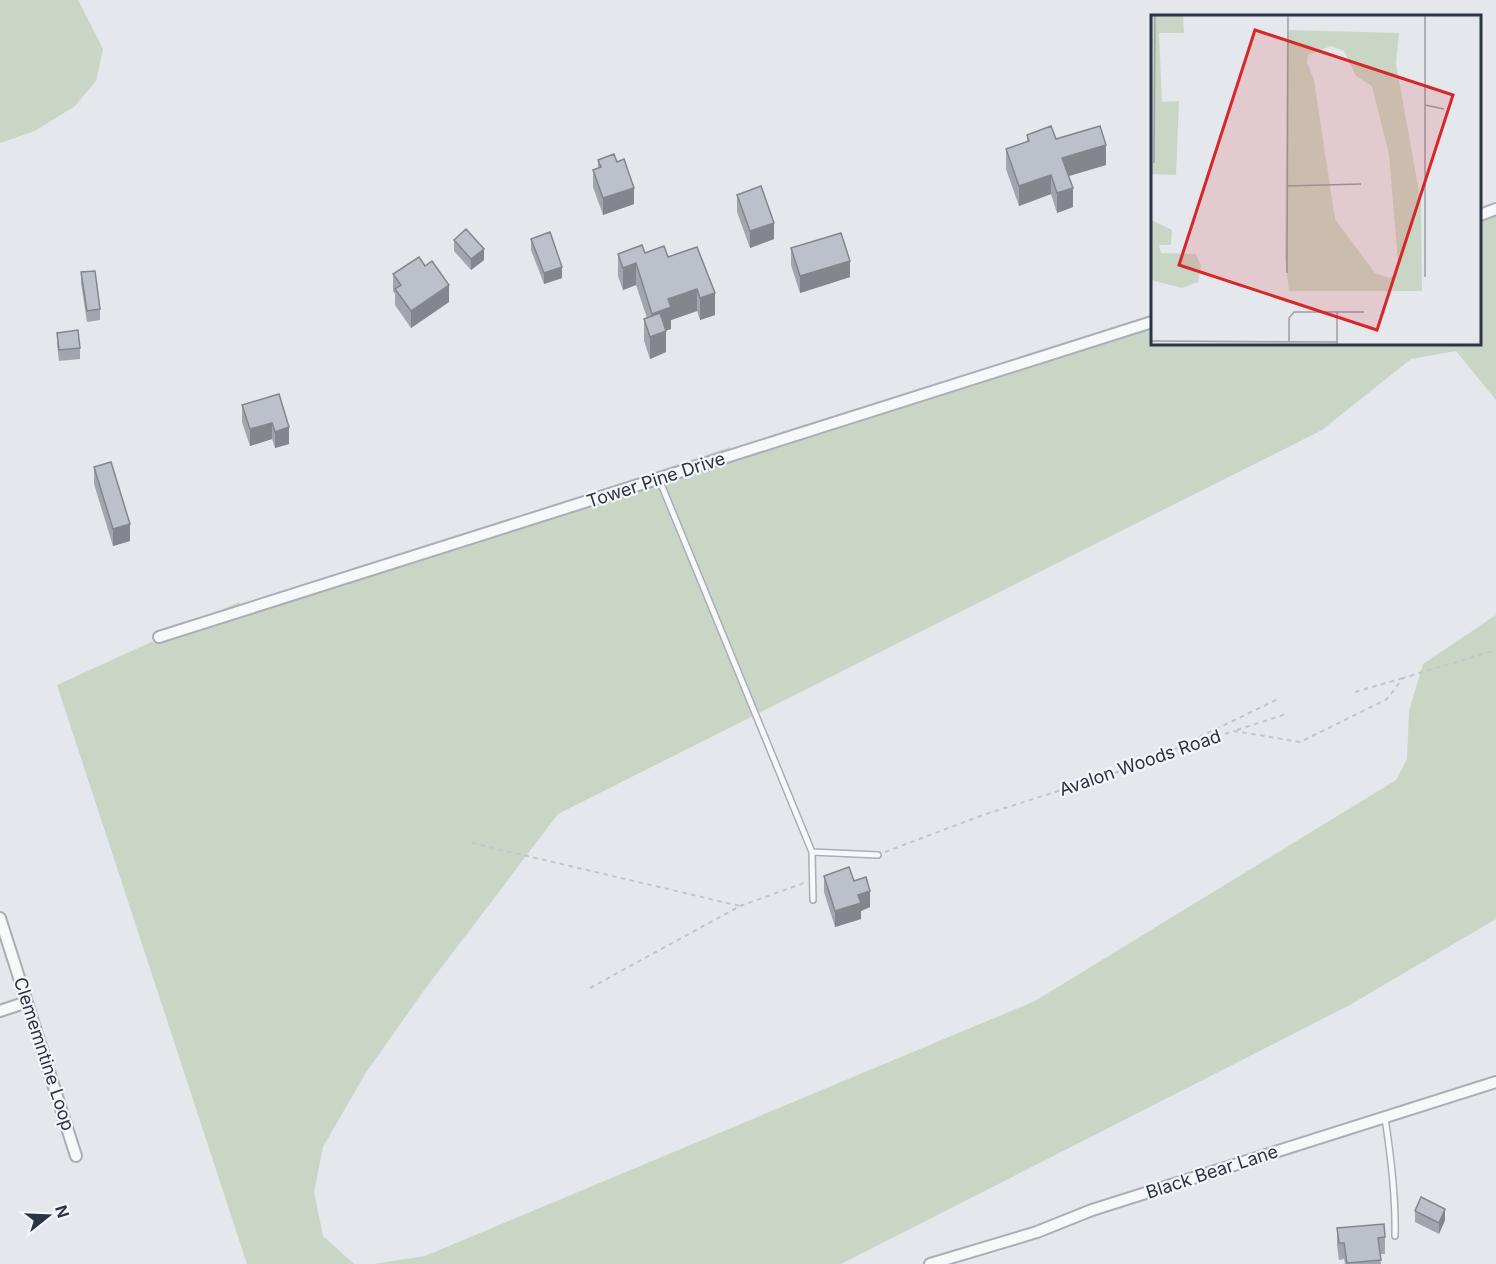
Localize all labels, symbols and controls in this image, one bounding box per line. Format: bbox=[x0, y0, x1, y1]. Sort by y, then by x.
inset map bbox=[1151, 15, 1481, 345]
street label: Tower Pine Drive bbox=[584, 447, 728, 512]
street label: Avalon Woods Road bbox=[1056, 725, 1223, 800]
street label: Clememntine Loop bbox=[10, 975, 79, 1133]
street label: Black Bear Lane bbox=[1143, 1140, 1280, 1203]
north arrow bbox=[18, 1186, 78, 1246]
text: N bbox=[51, 1202, 74, 1220]

